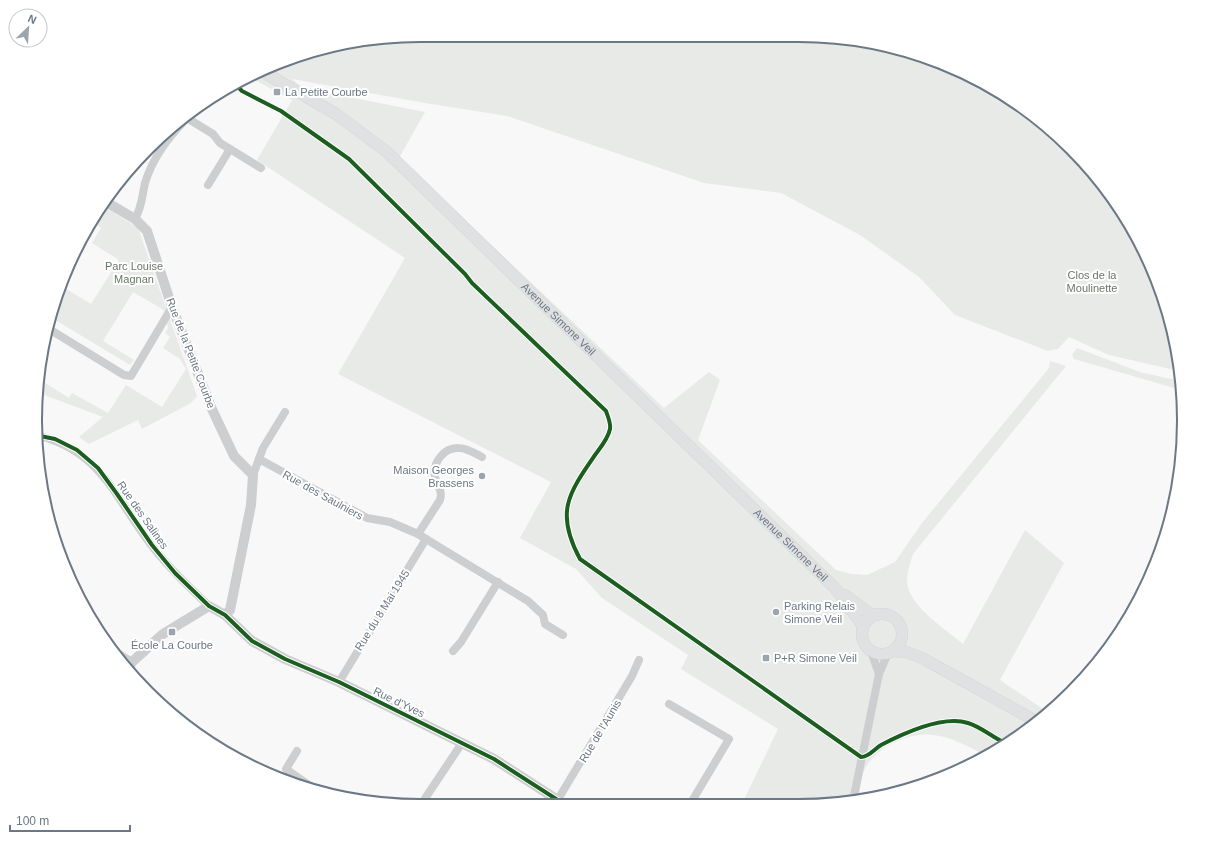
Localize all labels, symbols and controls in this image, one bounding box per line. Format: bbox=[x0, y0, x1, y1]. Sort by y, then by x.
north arrow bbox=[8, 8, 48, 48]
text: N bbox=[26, 12, 38, 26]
place label: La Petite Courbe bbox=[285, 86, 368, 98]
marker: La Petite Courbe bbox=[272, 87, 282, 97]
park label: Parc Louise Magnan bbox=[105, 260, 163, 285]
park label: Clos de la Moulinette bbox=[1067, 269, 1117, 294]
street label: Avenue Simone Veil bbox=[519, 280, 598, 358]
street label: Rue de la Petite Courbe bbox=[164, 296, 218, 410]
place label: Maison Georges Brassens bbox=[393, 464, 474, 489]
street label: Rue des Saulniers bbox=[281, 468, 366, 522]
marker: Maison Georges Brassens bbox=[477, 471, 487, 481]
street label: Rue des Salines bbox=[115, 479, 171, 552]
street label: Avenue Simone Veil bbox=[751, 506, 830, 584]
street label: Rue du 8 Mai 1945 bbox=[352, 567, 412, 653]
place label: Parking Relais Simone Veil bbox=[784, 600, 855, 625]
marker: Parking Relais Simone Veil bbox=[771, 607, 781, 617]
marker: École La Courbe bbox=[167, 627, 177, 637]
place label: École La Courbe bbox=[131, 639, 213, 651]
place label: P+R Simone Veil bbox=[774, 652, 857, 664]
marker: P+R Simone Veil bbox=[761, 653, 771, 663]
street label: Rue d'Yves bbox=[372, 684, 427, 720]
street label: Rue de l'Aunis bbox=[577, 697, 624, 764]
scale bar bbox=[10, 807, 130, 833]
text: 100 m bbox=[16, 814, 49, 828]

